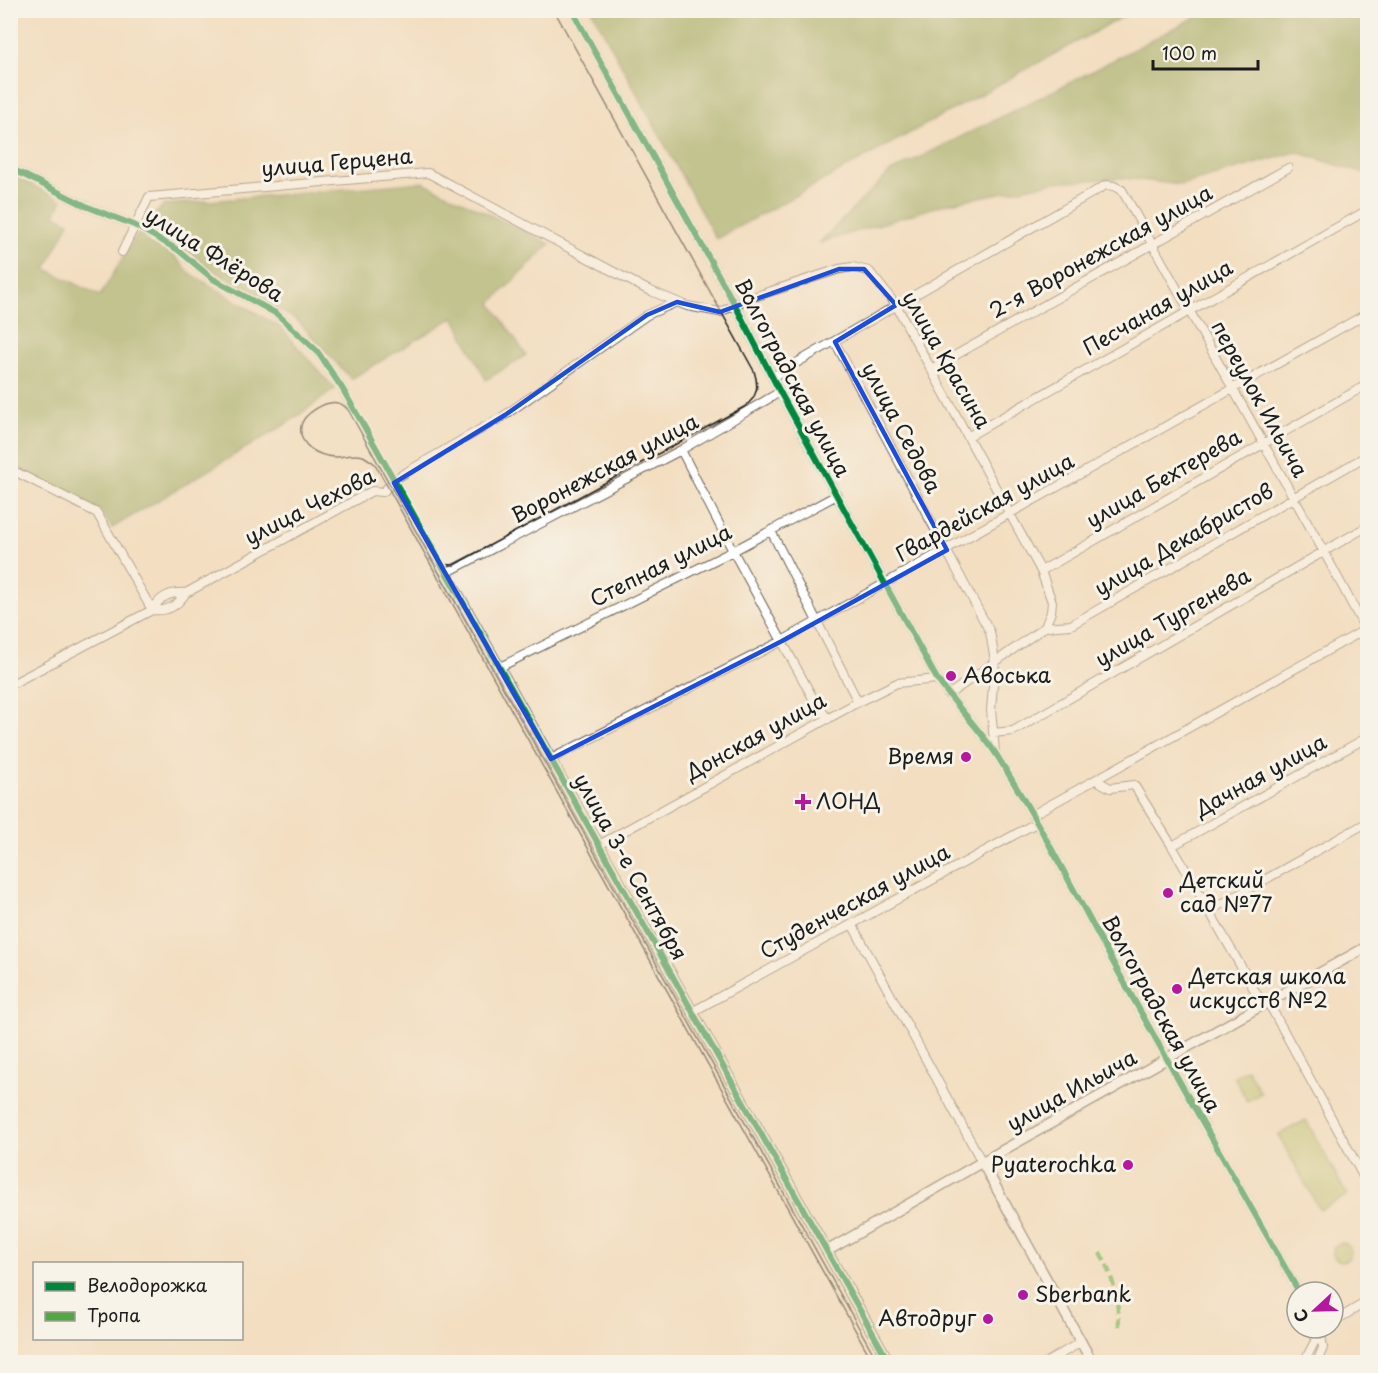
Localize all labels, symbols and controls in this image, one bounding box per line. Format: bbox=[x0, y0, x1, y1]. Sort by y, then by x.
scale bar bbox=[1153, 33, 1258, 71]
text: 100 m bbox=[1162, 39, 1217, 66]
street label: улица Герцена bbox=[260, 138, 414, 184]
street label: 2-я Воронежская улица bbox=[983, 175, 1218, 325]
street label: улица Флёрова bbox=[140, 198, 291, 309]
street label: Песчаная улица bbox=[1076, 250, 1239, 362]
street label: Волгоградская улица bbox=[728, 272, 860, 483]
street label: улица Красина bbox=[895, 284, 1001, 435]
street label: переулок Ильича bbox=[1204, 314, 1318, 483]
street label: улица Седова bbox=[855, 356, 951, 498]
street label: Воронежская улица bbox=[505, 404, 704, 530]
street label: улица Бехтерева bbox=[1079, 420, 1247, 535]
street label: Гвардейская улица bbox=[889, 443, 1080, 569]
street label: улица Чехова bbox=[238, 458, 380, 552]
street label: улица Декабристов bbox=[1087, 474, 1279, 603]
street label: Степная улица bbox=[584, 514, 737, 614]
street label: улица Тургенева bbox=[1088, 559, 1256, 674]
place label: Авоська bbox=[963, 658, 1051, 690]
marker: Авоська bbox=[944, 669, 958, 683]
street label: Донская улица bbox=[678, 683, 832, 788]
street label: Дачная улица bbox=[1187, 724, 1332, 824]
place label: Время bbox=[887, 739, 954, 771]
marker: Время bbox=[959, 750, 973, 764]
street label: улица 3-е Сентября bbox=[567, 767, 697, 965]
place label: ЛОНД bbox=[816, 784, 881, 816]
marker: ЛОНД bbox=[794, 793, 812, 811]
street label: Студенческая улица bbox=[753, 834, 956, 966]
place label: Детский сад №77 bbox=[1179, 863, 1272, 919]
marker: Детский сад №77 bbox=[1161, 886, 1175, 900]
street label: Волгоградская улица bbox=[1095, 909, 1231, 1118]
place label: Детская школа искусств №2 bbox=[1188, 959, 1346, 1015]
marker: Детская школа искусств №2 bbox=[1170, 982, 1184, 996]
street label: улица Ильича bbox=[1000, 1040, 1143, 1138]
place label: Pyaterochka bbox=[991, 1147, 1116, 1179]
marker: Pyaterochka bbox=[1121, 1158, 1135, 1172]
legend bbox=[33, 1262, 243, 1340]
text: Велодорожка bbox=[87, 1271, 208, 1298]
place label: Sberbank bbox=[1035, 1277, 1131, 1309]
north arrow bbox=[1285, 1280, 1345, 1340]
marker: Sberbank bbox=[1016, 1288, 1030, 1302]
text: Тропа bbox=[87, 1301, 140, 1328]
place label: Автодруг bbox=[878, 1301, 977, 1333]
text: С bbox=[1287, 1306, 1314, 1326]
marker: Автодруг bbox=[981, 1312, 995, 1326]

